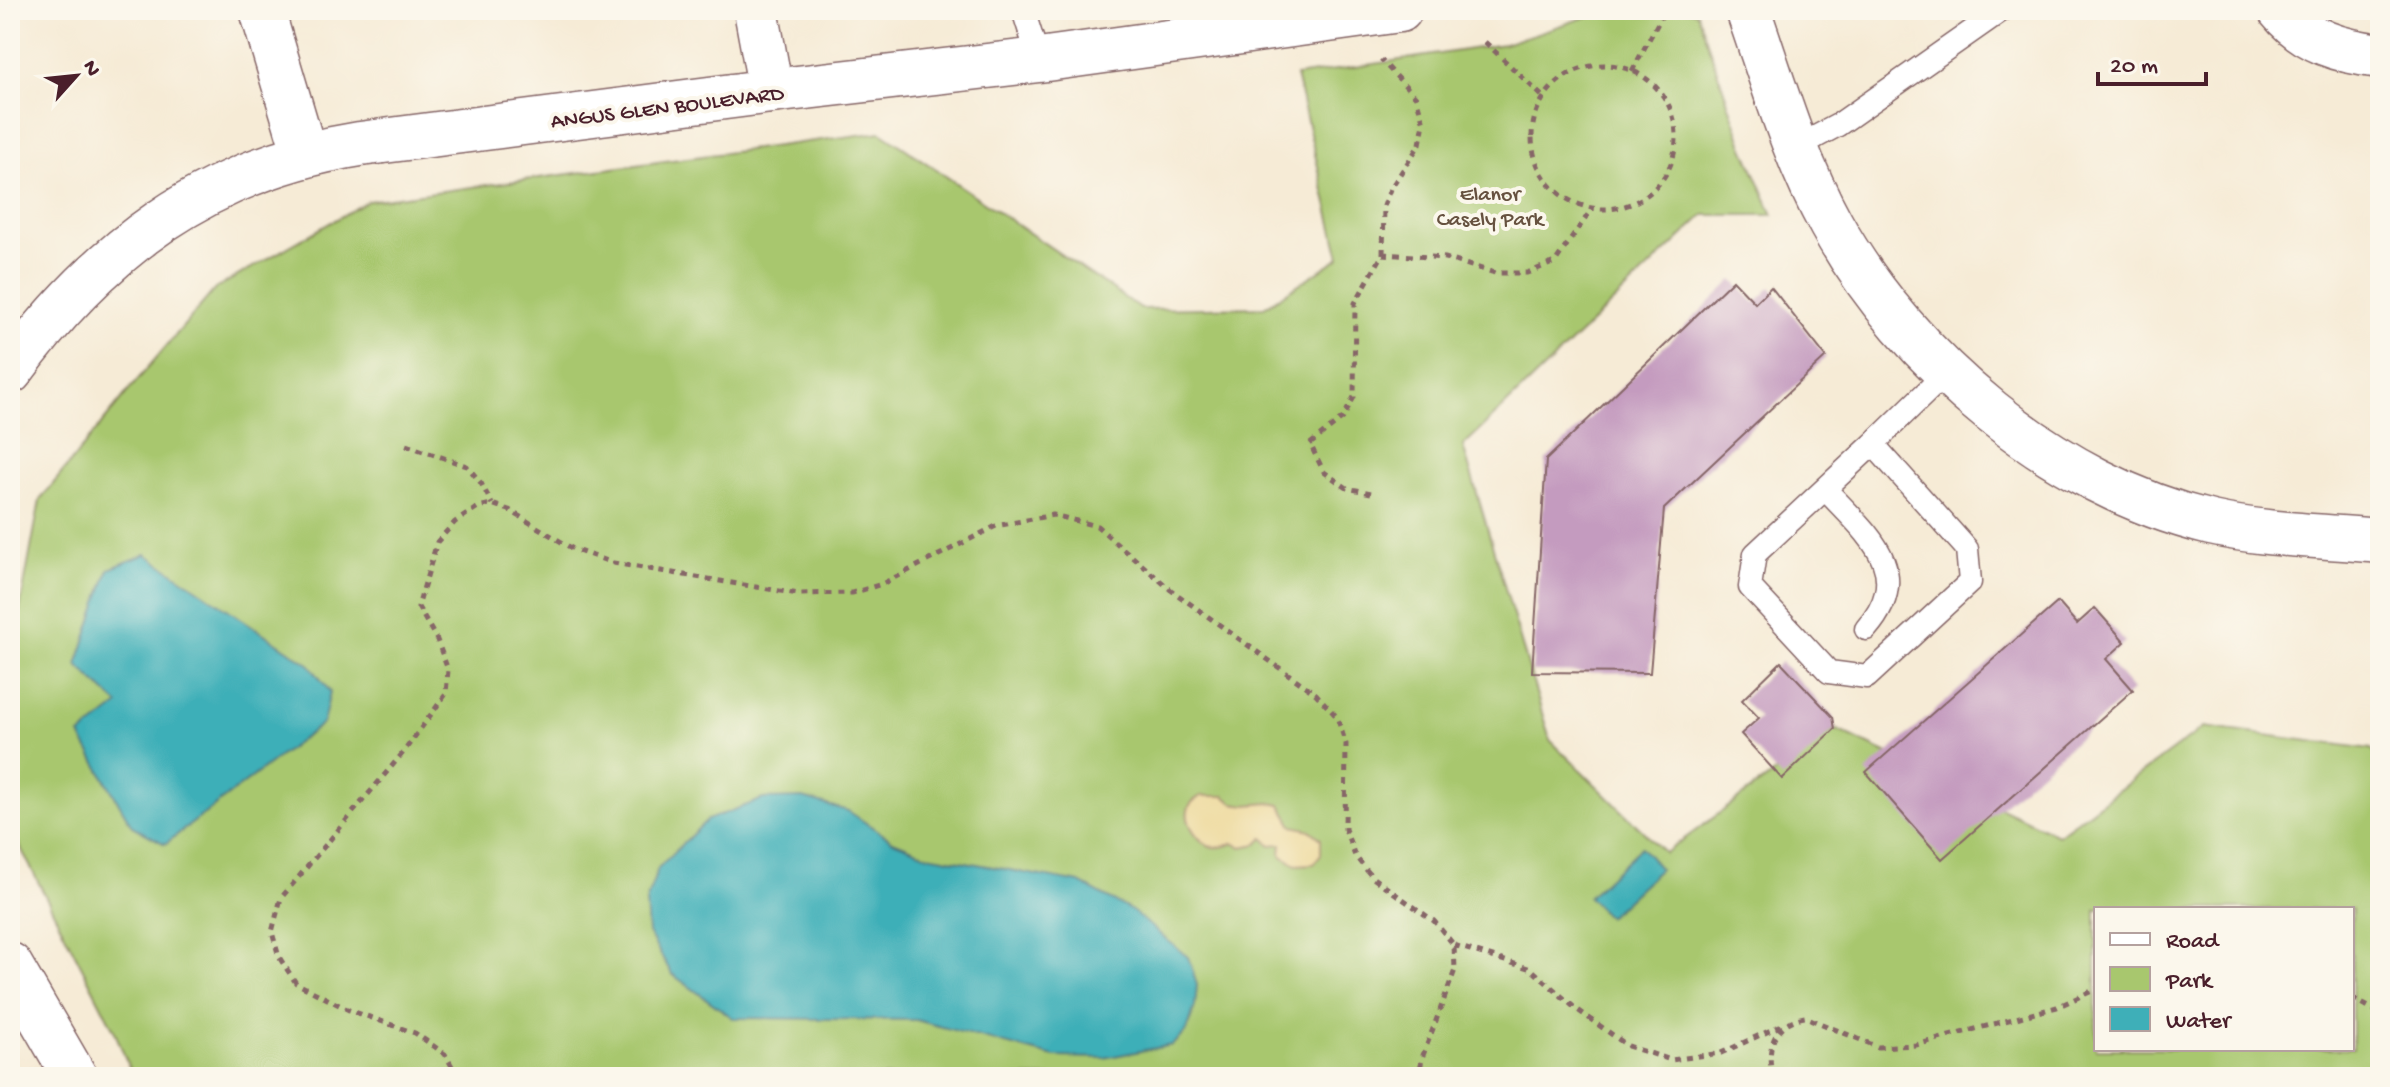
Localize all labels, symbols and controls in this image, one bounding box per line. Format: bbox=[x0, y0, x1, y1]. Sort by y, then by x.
north arrow bbox=[36, 36, 116, 116]
scale bar bbox=[2098, 36, 2206, 86]
text: 20 m bbox=[2110, 53, 2158, 82]
text: N bbox=[75, 56, 105, 81]
street label: ANGUS GLEN BOULEVARD bbox=[549, 82, 786, 136]
park label: Elanor Casely Park bbox=[1437, 183, 1545, 234]
legend bbox=[2094, 907, 2354, 1051]
text: Road bbox=[2166, 928, 2220, 957]
text: Park bbox=[2165, 968, 2214, 997]
text: Water bbox=[2166, 1008, 2233, 1037]

